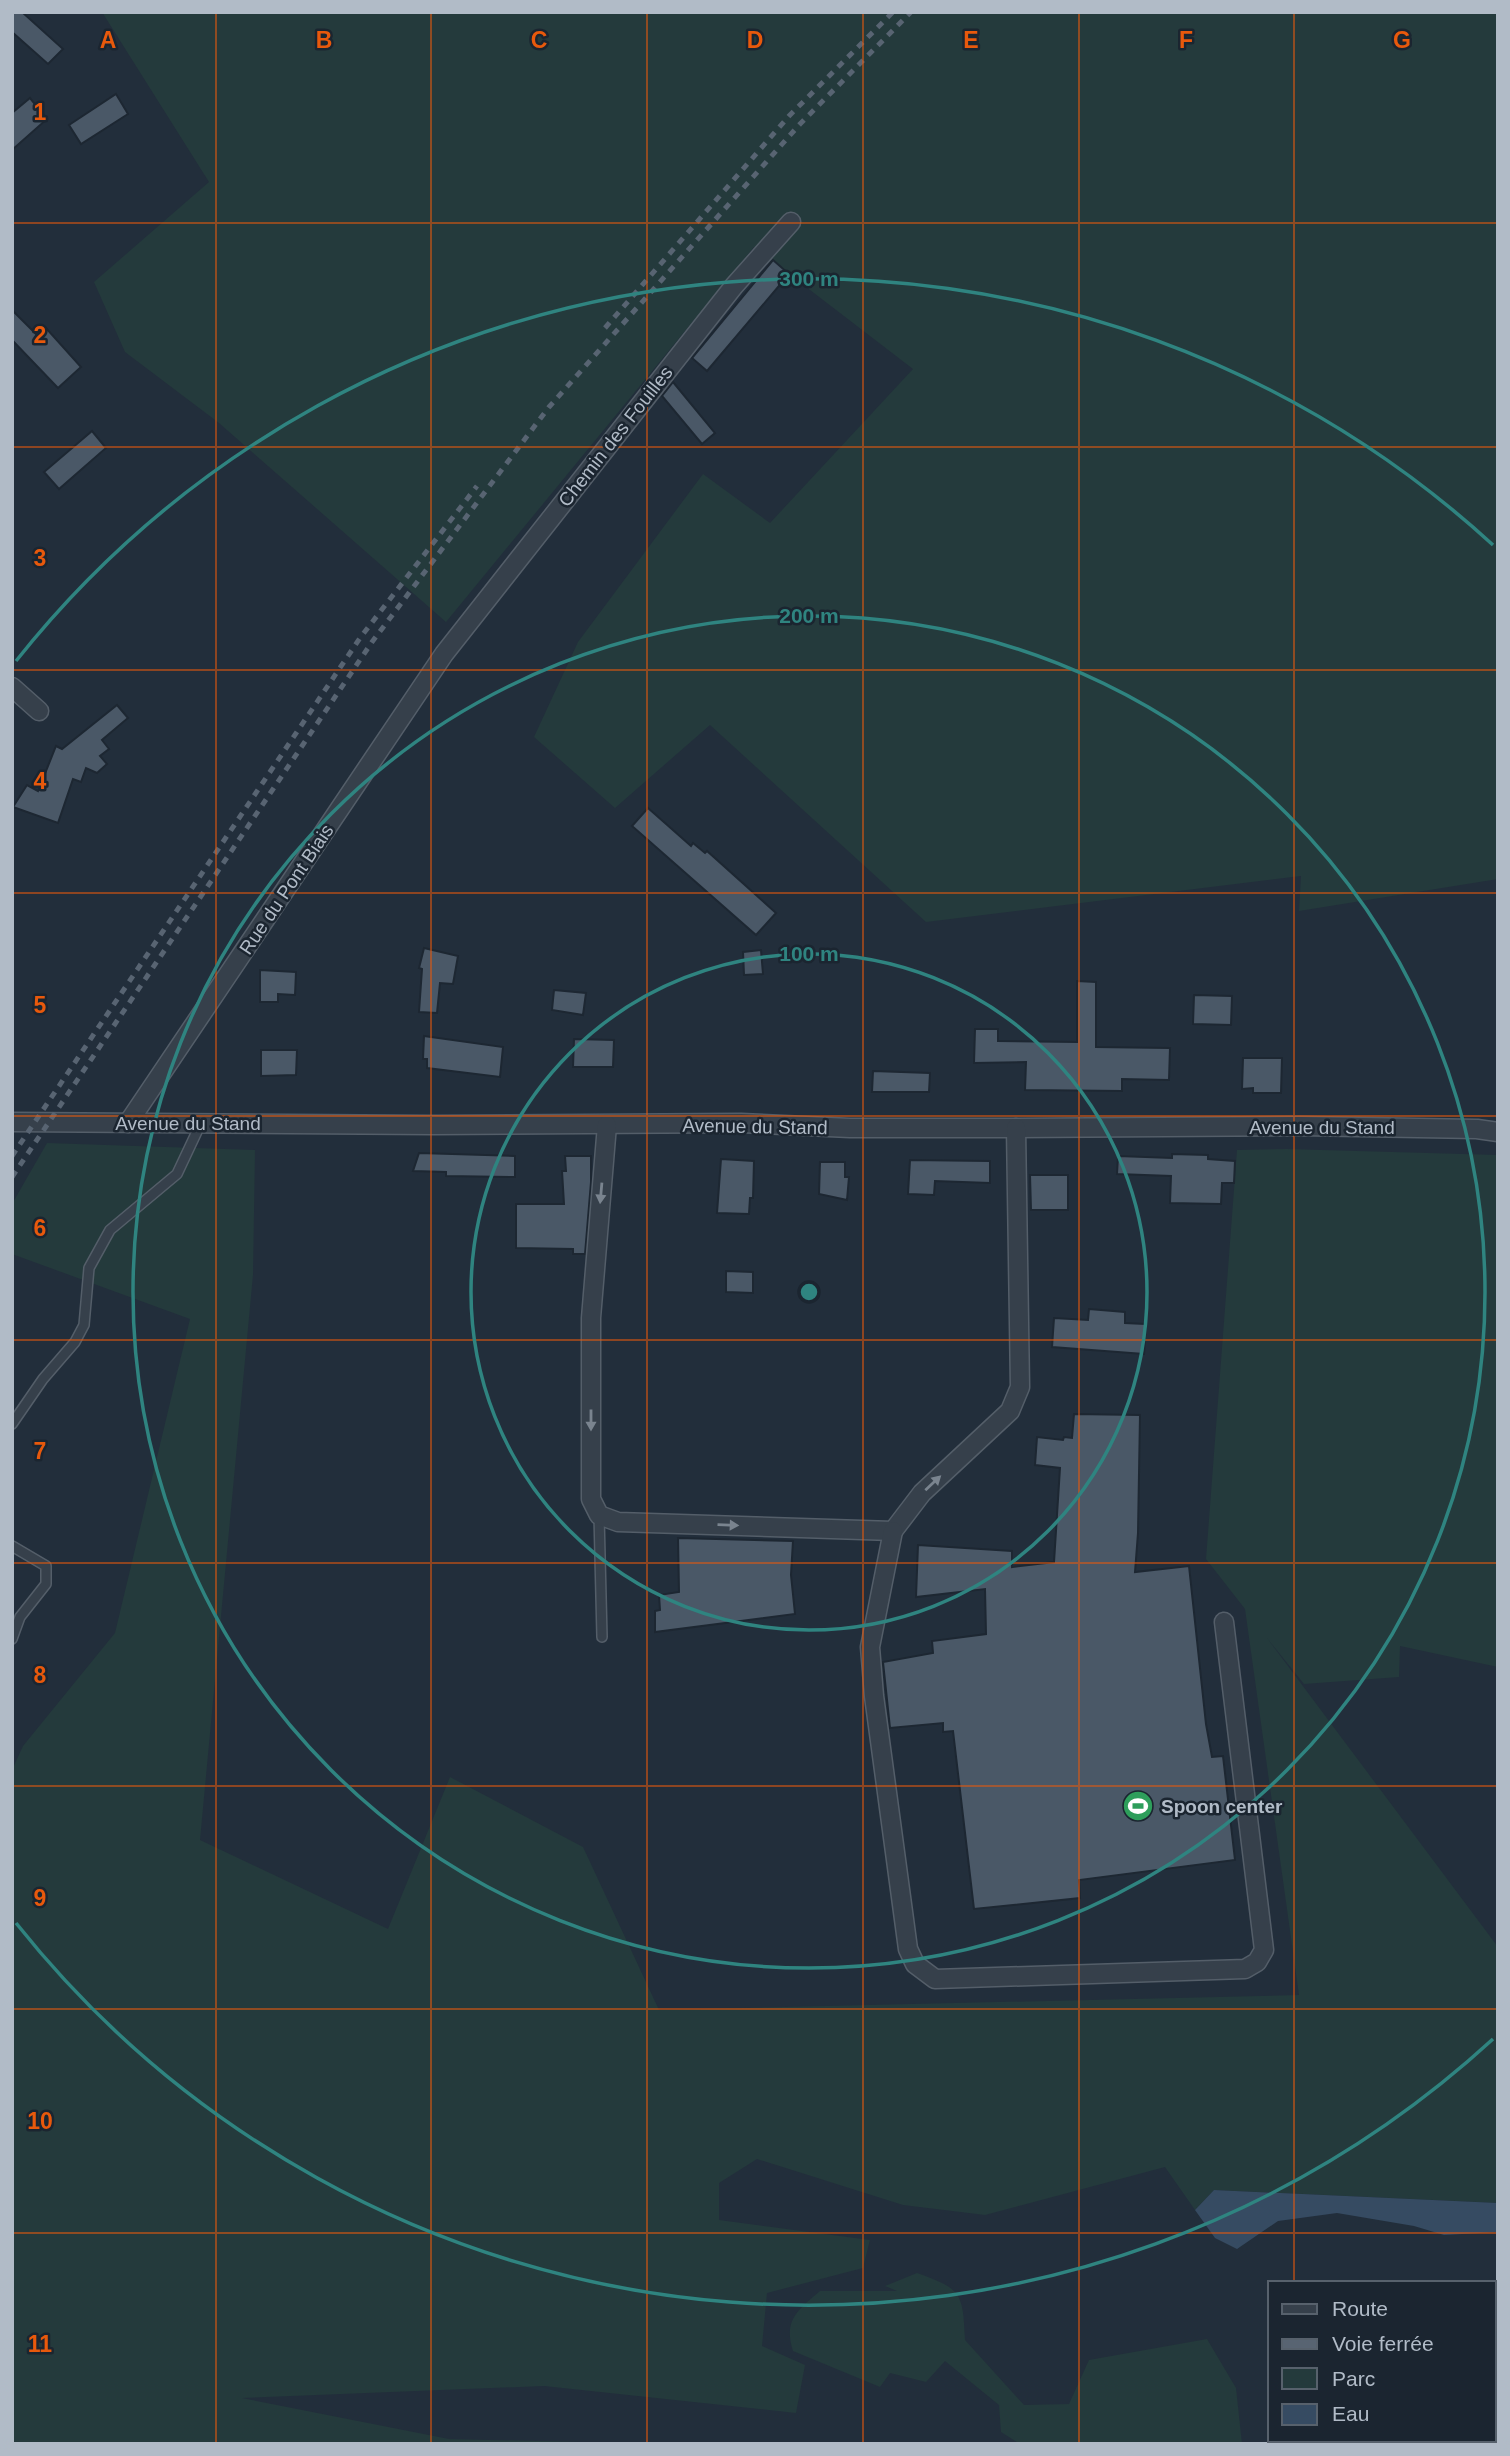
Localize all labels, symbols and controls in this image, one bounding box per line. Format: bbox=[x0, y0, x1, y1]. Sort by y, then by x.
text: A bbox=[100, 27, 116, 53]
text: B bbox=[316, 27, 332, 53]
text: C bbox=[531, 27, 547, 53]
text: D bbox=[747, 27, 763, 53]
text: E bbox=[963, 27, 979, 53]
text: F bbox=[1179, 27, 1193, 53]
text: G bbox=[1393, 27, 1411, 53]
text: 1 bbox=[34, 99, 47, 125]
text: 300 m bbox=[779, 267, 839, 290]
text: 2 bbox=[34, 322, 46, 348]
street label: Chemin des Fouilles bbox=[554, 362, 677, 511]
text: 3 bbox=[34, 545, 46, 571]
text: 200 m bbox=[779, 604, 839, 627]
text: 4 bbox=[34, 768, 47, 794]
street label: Rue du Pont Biais bbox=[235, 820, 338, 958]
text: 100 m bbox=[779, 942, 839, 965]
text: 5 bbox=[34, 992, 47, 1018]
street label: Avenue du Stand bbox=[115, 1113, 261, 1134]
street label: Avenue du Stand bbox=[682, 1115, 828, 1138]
street label: Avenue du Stand bbox=[1249, 1117, 1395, 1138]
one-way arrow bbox=[595, 1182, 606, 1204]
text: 6 bbox=[34, 1215, 46, 1241]
centre of rings bbox=[797, 1280, 821, 1304]
one-way arrow bbox=[585, 1409, 597, 1431]
text: 7 bbox=[34, 1438, 46, 1464]
one-way arrow bbox=[924, 1475, 942, 1491]
one-way arrow bbox=[717, 1519, 739, 1531]
text: 8 bbox=[34, 1662, 47, 1688]
sports icon: Spoon center bbox=[1121, 1789, 1155, 1823]
place label: Spoon center bbox=[1161, 1796, 1283, 1817]
text: 9 bbox=[34, 1885, 46, 1911]
text: 10 bbox=[27, 2108, 53, 2134]
legend bbox=[1268, 2281, 1496, 2442]
text: Route bbox=[1332, 2297, 1388, 2320]
text: 11 bbox=[28, 2331, 52, 2357]
text: Voie ferrée bbox=[1332, 2332, 1434, 2355]
text: Parc bbox=[1332, 2367, 1375, 2390]
text: Eau bbox=[1332, 2402, 1369, 2425]

